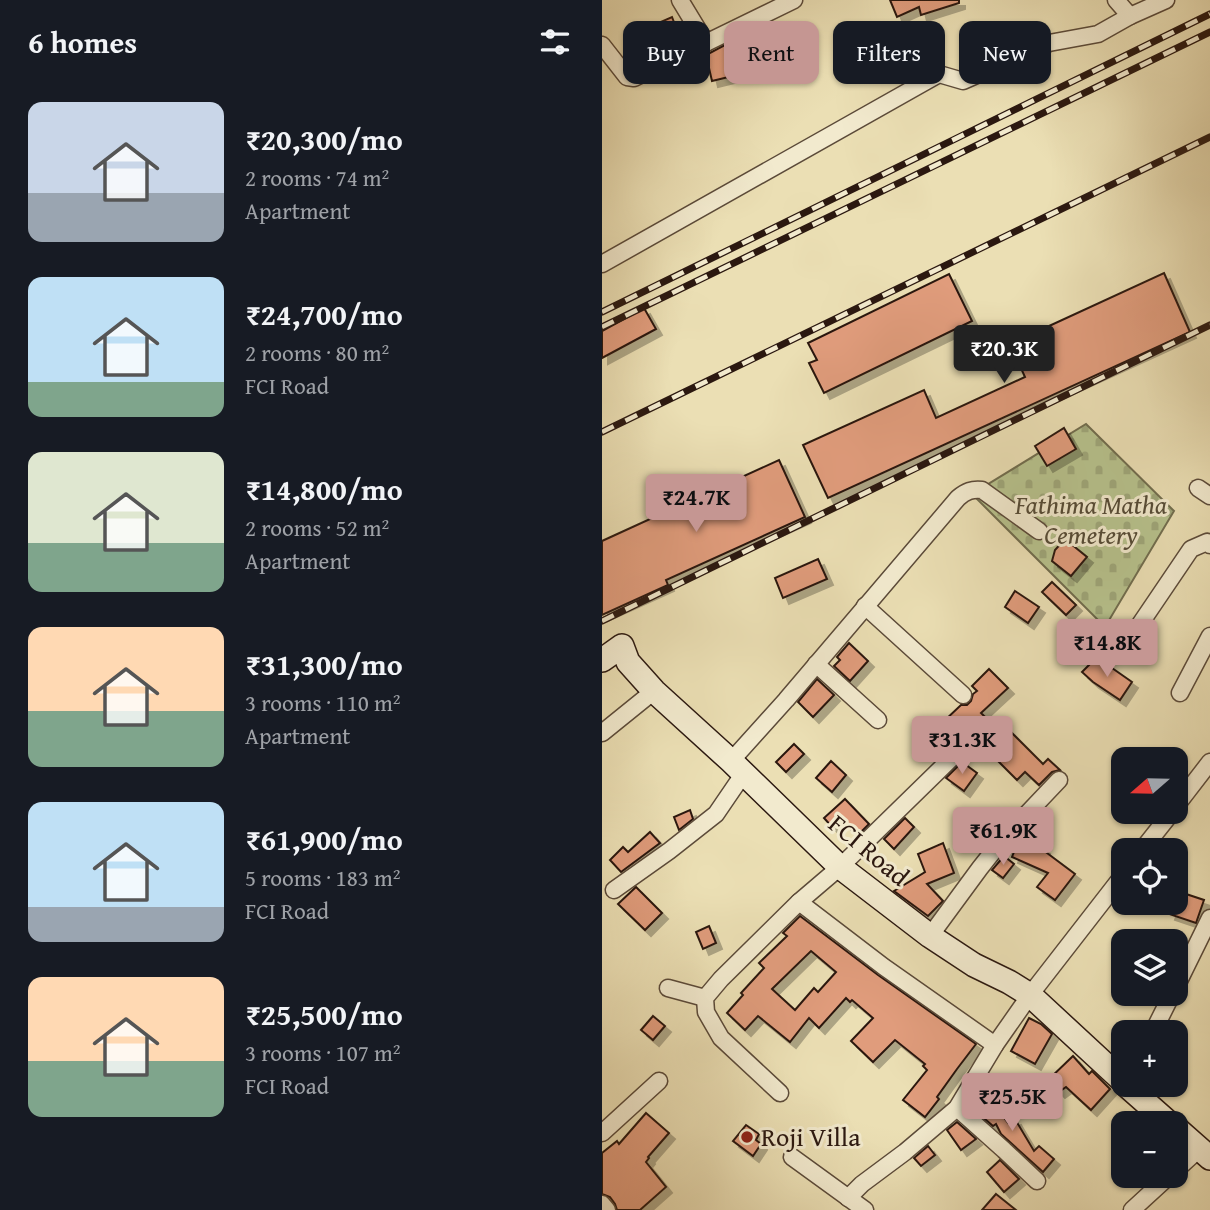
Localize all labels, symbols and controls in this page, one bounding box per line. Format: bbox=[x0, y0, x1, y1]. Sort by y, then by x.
text: 6 homes bbox=[28, 20, 137, 64]
chip: Buy bbox=[623, 21, 710, 84]
chip: Rent bbox=[724, 21, 819, 84]
chip: Filters bbox=[833, 21, 945, 84]
chip: New bbox=[959, 21, 1051, 84]
icon: filters bbox=[536, 23, 574, 61]
text: ₹20,300/mo bbox=[245, 117, 403, 161]
icon: home bbox=[84, 130, 168, 214]
text: 2 rooms · 74 m² bbox=[245, 161, 389, 194]
text: Apartment bbox=[245, 194, 350, 227]
text: ₹24,700/mo bbox=[245, 292, 403, 336]
icon: home bbox=[84, 305, 168, 389]
pin: ₹20.3K bbox=[947, 326, 1061, 385]
text: ₹20.3K bbox=[970, 331, 1038, 364]
text: 2 rooms · 80 m² bbox=[245, 336, 389, 369]
text: FCI Road bbox=[245, 369, 329, 402]
text: ₹14,800/mo bbox=[245, 467, 403, 511]
pin: ₹24.7K bbox=[639, 475, 753, 534]
icon: home bbox=[84, 480, 168, 564]
text: ₹24.7K bbox=[662, 480, 730, 513]
park label: Fathima Matha Cemetery bbox=[1014, 485, 1167, 554]
text: 2 rooms · 52 m² bbox=[245, 511, 389, 544]
text: Apartment bbox=[245, 544, 350, 577]
pin: ₹14.8K bbox=[1050, 620, 1164, 679]
text: ₹14.8K bbox=[1073, 625, 1141, 658]
text: ₹31,300/mo bbox=[245, 642, 403, 686]
icon: home bbox=[84, 655, 168, 739]
text: 3 rooms · 110 m² bbox=[245, 686, 400, 719]
pin: ₹31.3K bbox=[905, 716, 1019, 776]
text: Apartment bbox=[245, 719, 350, 752]
text: ₹31.3K bbox=[928, 722, 996, 755]
north arrow bbox=[1111, 747, 1188, 824]
map controls bbox=[1111, 747, 1188, 1188]
street label: FCI Road bbox=[820, 804, 918, 895]
pin: ₹61.9K bbox=[946, 808, 1060, 867]
text: ₹61.9K bbox=[969, 813, 1037, 846]
text: ₹61,900/mo bbox=[245, 817, 403, 861]
icon: home bbox=[84, 830, 168, 914]
button: locate bbox=[1111, 838, 1188, 915]
text: 5 rooms · 183 m² bbox=[245, 861, 400, 894]
text: FCI Road bbox=[245, 894, 329, 927]
button: layers bbox=[1111, 929, 1188, 1006]
text: ₹25,500/mo bbox=[245, 992, 403, 1036]
icon: home bbox=[84, 1005, 168, 1089]
button: + bbox=[1111, 1020, 1188, 1097]
text: 3 rooms · 107 m² bbox=[245, 1036, 400, 1069]
text: FCI Road bbox=[245, 1069, 329, 1102]
pin: ₹25.5K bbox=[955, 1074, 1069, 1133]
text: ₹25.5K bbox=[978, 1079, 1046, 1112]
button: − bbox=[1111, 1111, 1188, 1188]
place label: Roji Villa bbox=[761, 1117, 861, 1156]
marker: Roji Villa bbox=[739, 1129, 755, 1145]

